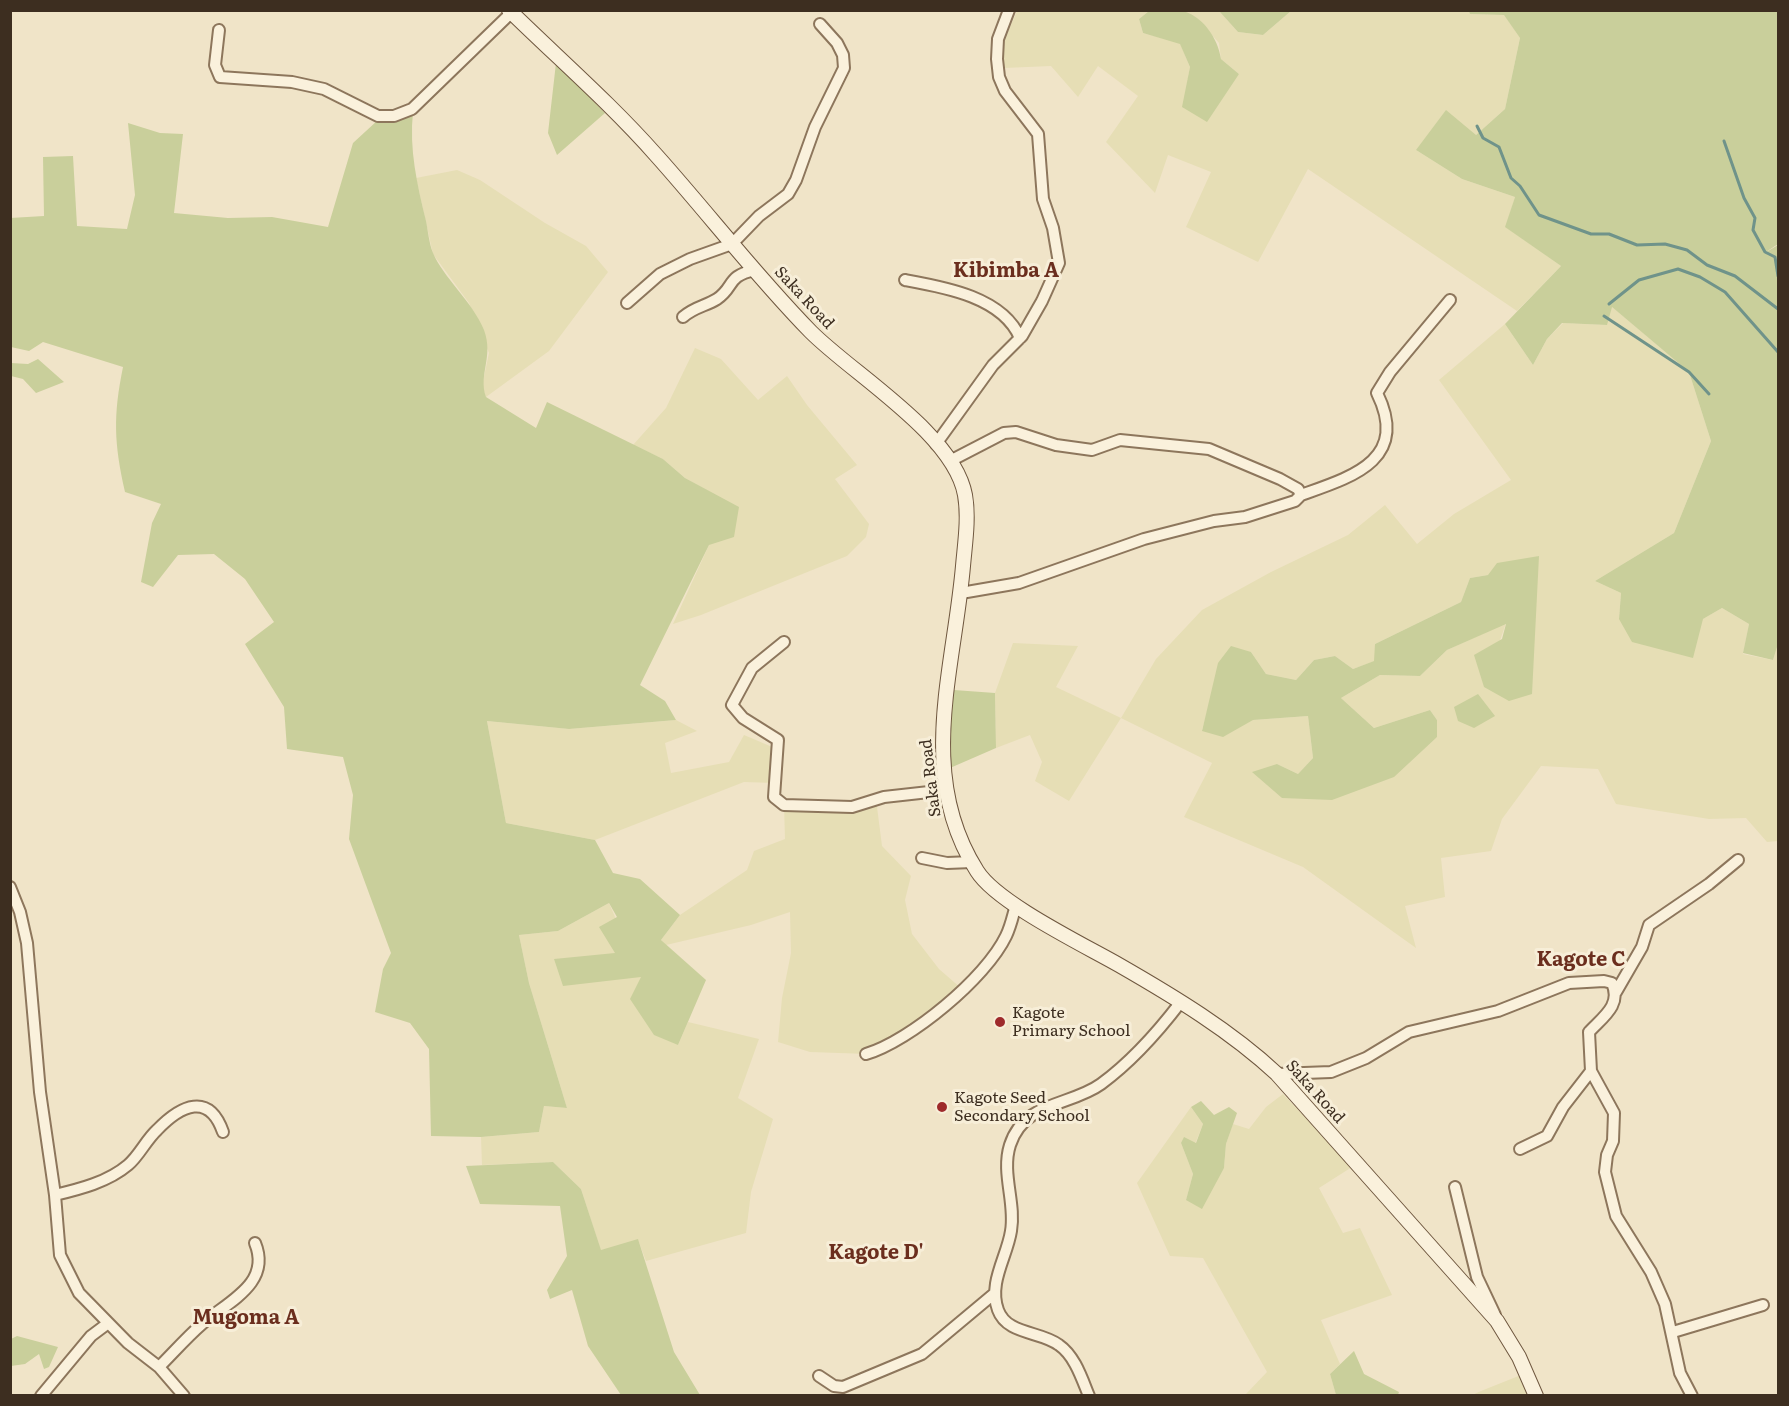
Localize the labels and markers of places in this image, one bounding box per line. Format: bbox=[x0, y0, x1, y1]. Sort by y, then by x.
place label: Kagote Primary School bbox=[1012, 1003, 1130, 1041]
marker: Kagote Primary School bbox=[993, 1015, 1007, 1029]
place label: Kagote Seed Secondary School bbox=[954, 1088, 1090, 1126]
marker: Kagote Seed Secondary School bbox=[935, 1100, 949, 1114]

